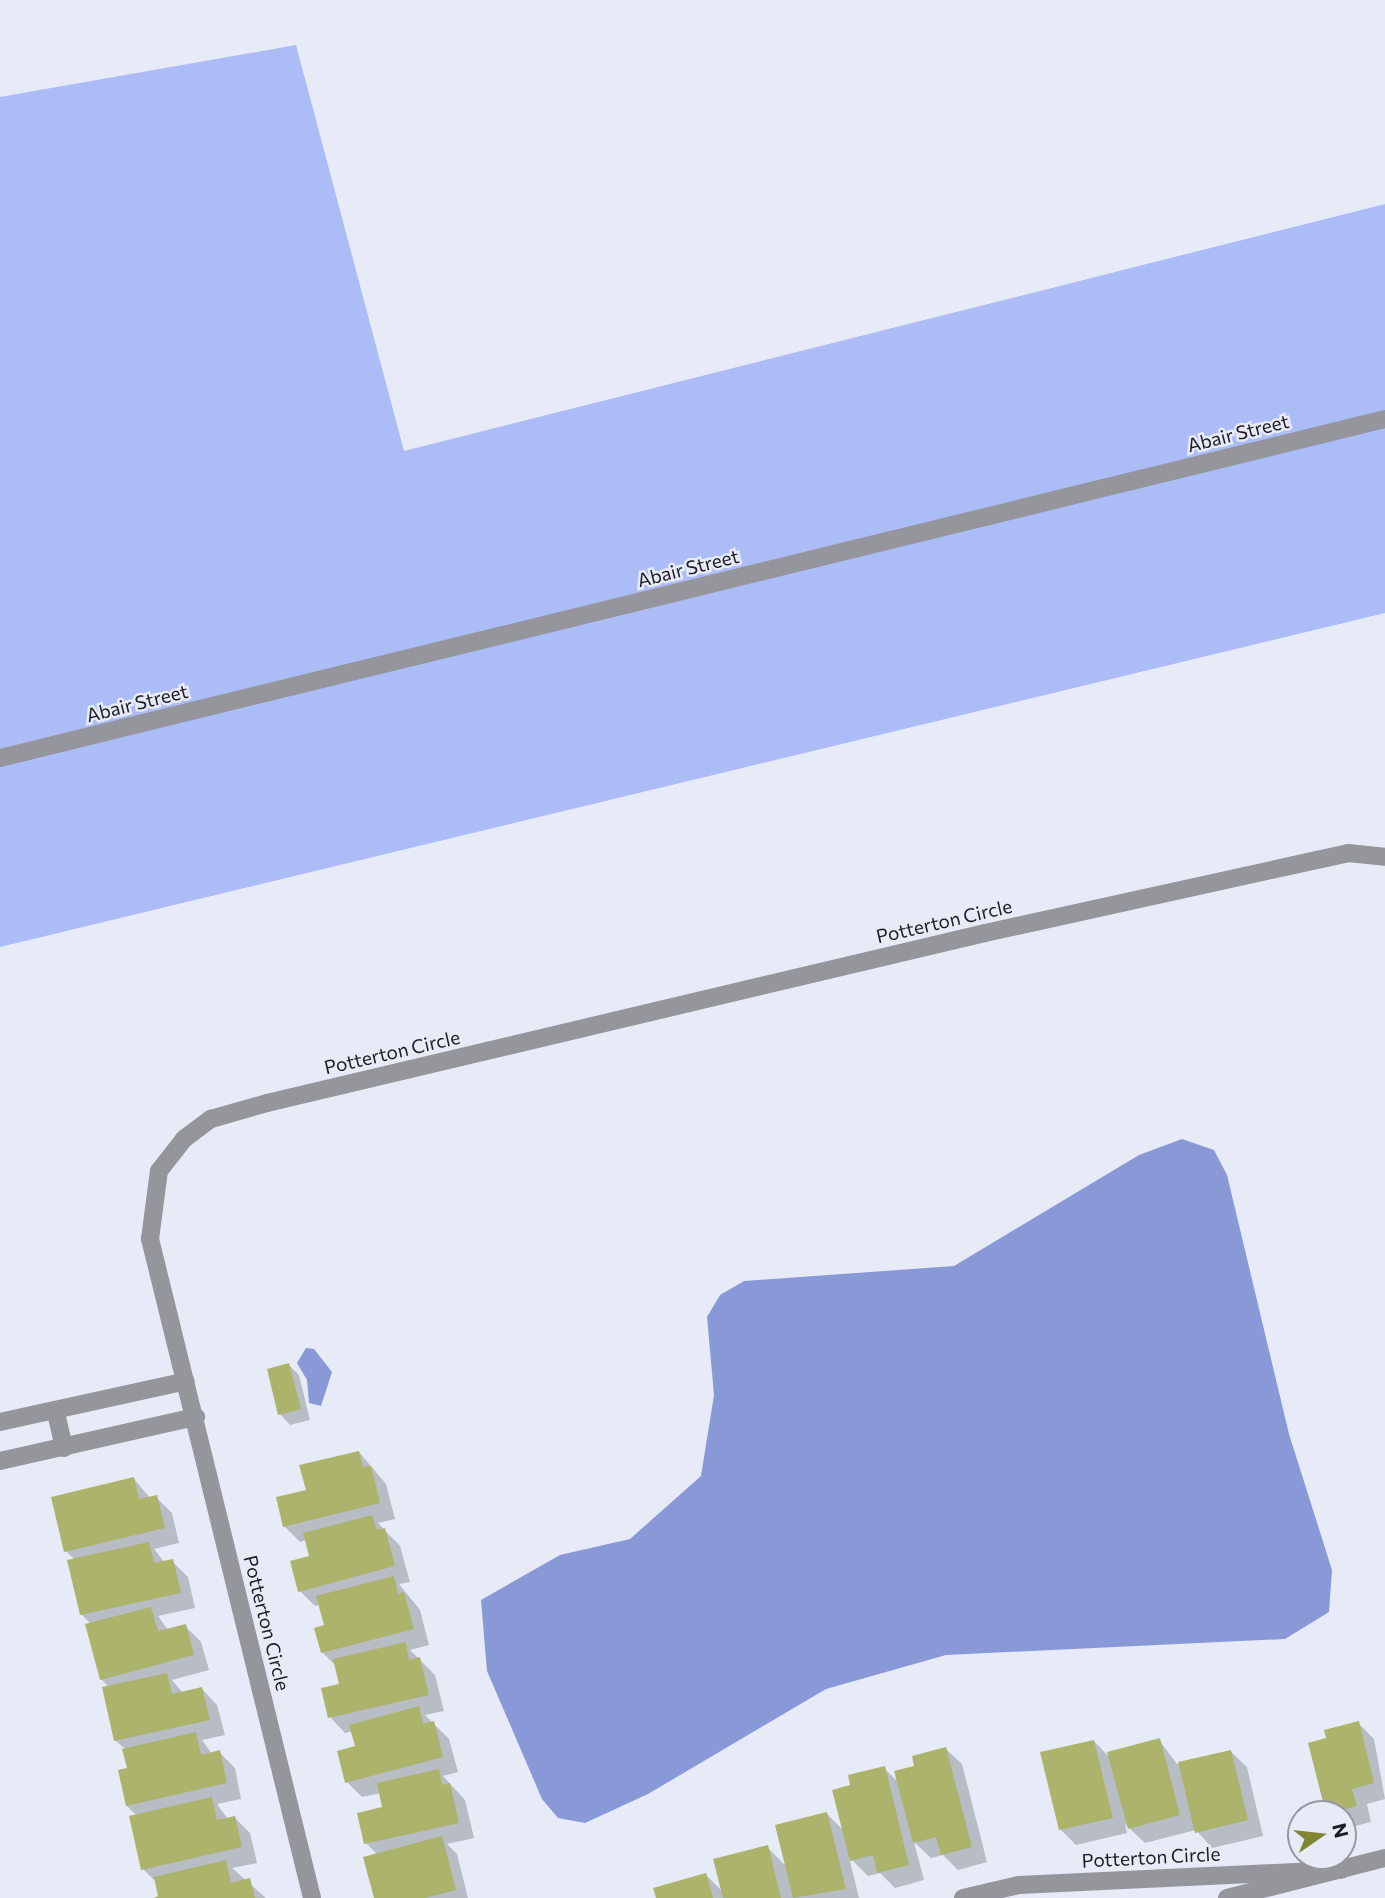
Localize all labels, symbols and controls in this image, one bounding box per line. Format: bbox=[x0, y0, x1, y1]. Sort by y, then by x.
street label: Abair Street bbox=[1185, 409, 1291, 457]
street label: Abair Street bbox=[635, 544, 741, 592]
street label: Abair Street bbox=[84, 679, 190, 727]
street label: Potterton Circle bbox=[874, 894, 1014, 948]
street label: Potterton Circle bbox=[322, 1025, 462, 1079]
street label: Potterton Circle bbox=[239, 1553, 295, 1693]
north arrow bbox=[1287, 1800, 1357, 1870]
text: N bbox=[1328, 1821, 1354, 1840]
street label: Potterton Circle bbox=[1081, 1842, 1221, 1872]

